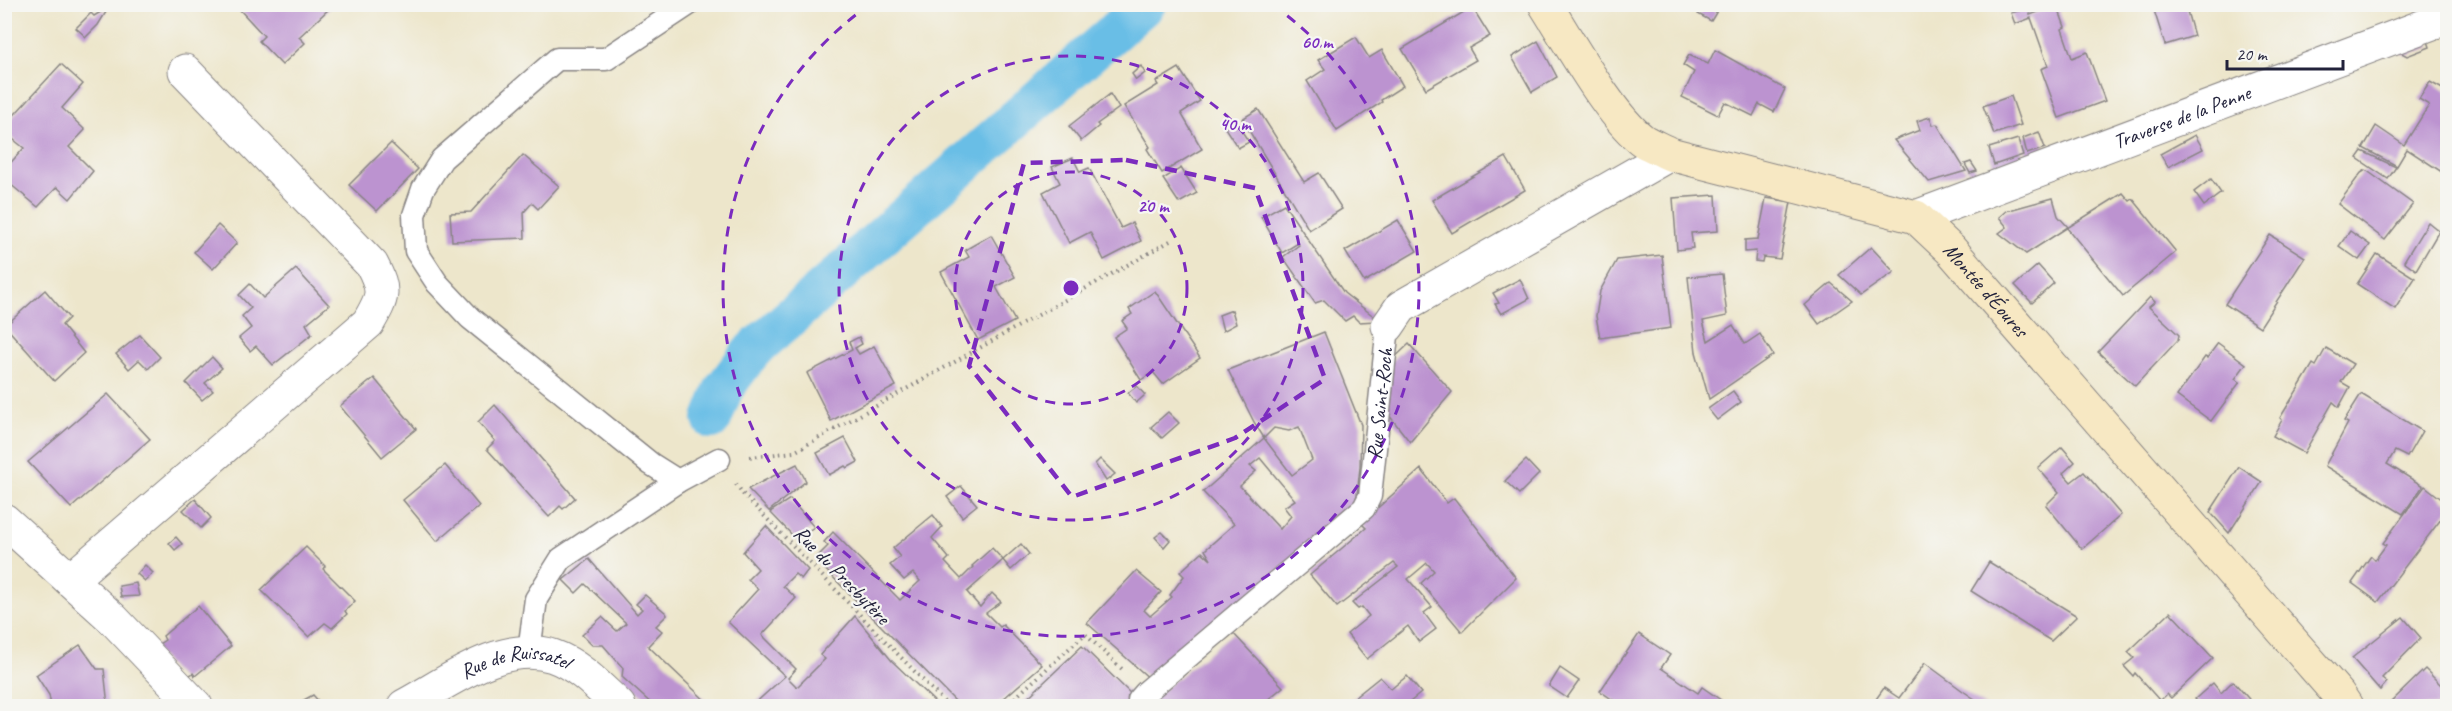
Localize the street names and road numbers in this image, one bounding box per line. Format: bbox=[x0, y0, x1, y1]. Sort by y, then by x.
street label: Traverse de la Penne bbox=[2110, 79, 2256, 155]
street label: Montée d'Éoures bbox=[1938, 237, 2035, 344]
street label: Rue Saint-Roch bbox=[1361, 345, 1399, 461]
street label: Rue du Presbytère bbox=[788, 520, 897, 631]
street label: Rue de Ruissatel bbox=[456, 639, 578, 685]

